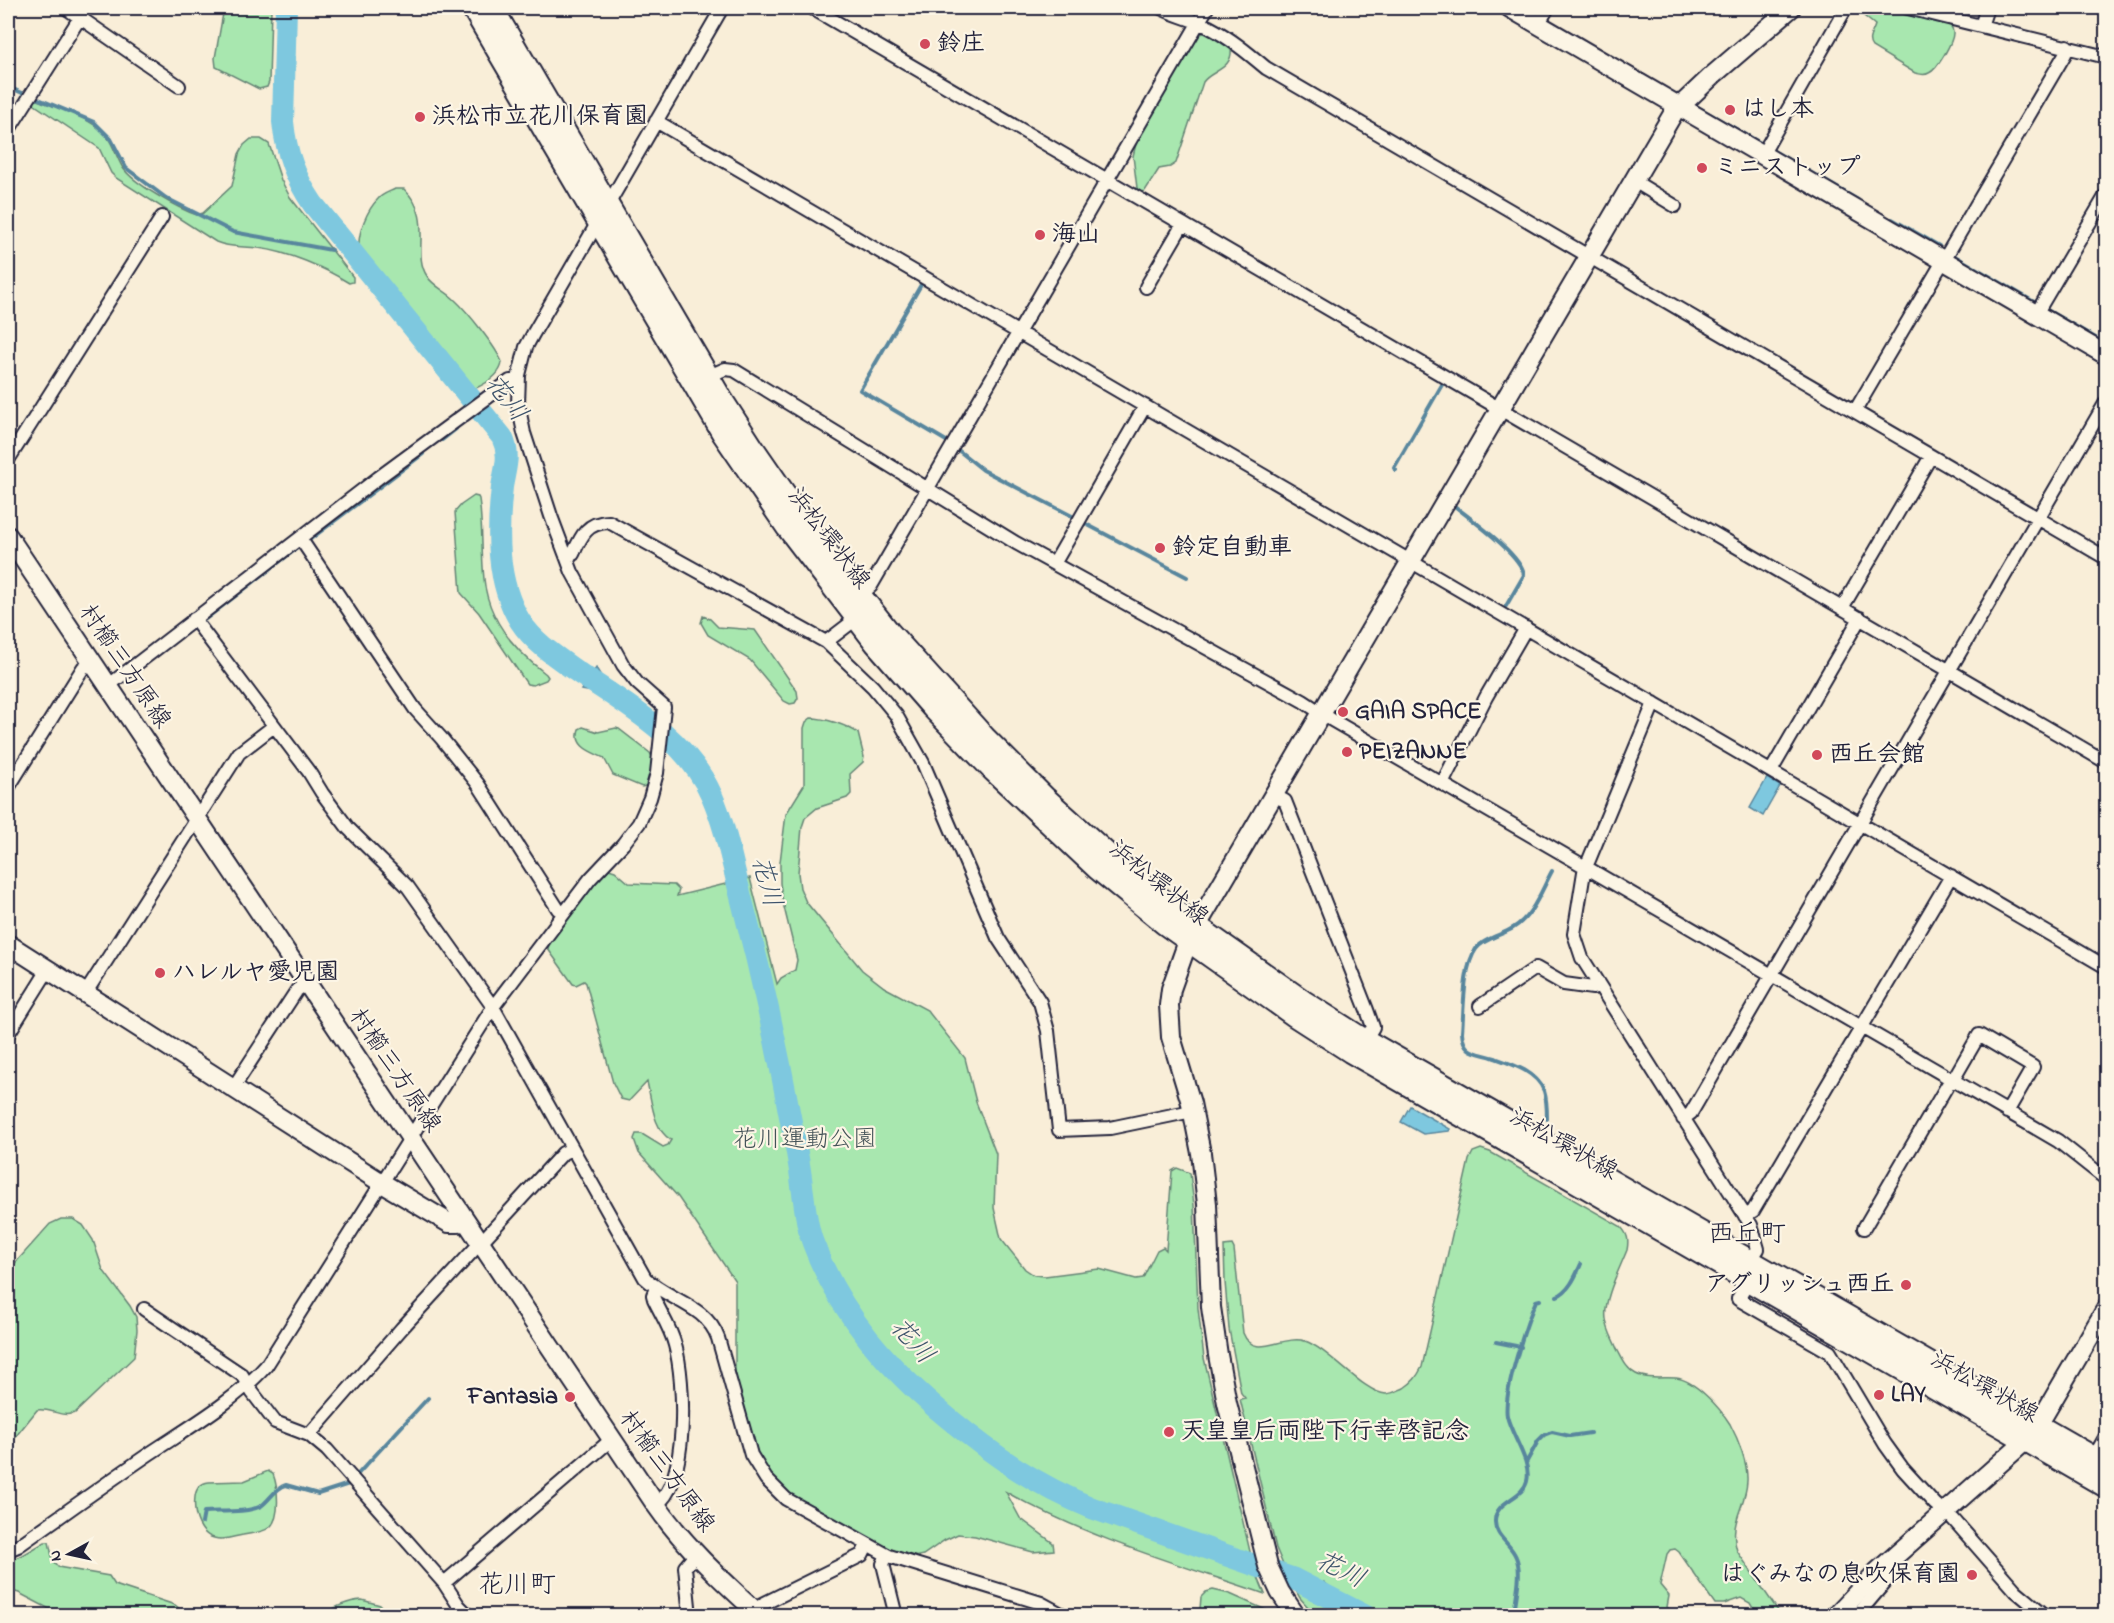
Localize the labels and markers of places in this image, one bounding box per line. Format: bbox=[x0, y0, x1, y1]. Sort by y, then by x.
place label: 鈴庄 bbox=[937, 27, 985, 62]
marker: 鈴庄 bbox=[918, 37, 932, 51]
place label: はし本 bbox=[1742, 93, 1814, 128]
place label: 浜松市立花川保育園 bbox=[432, 100, 648, 135]
marker: はし本 bbox=[1723, 103, 1737, 117]
marker: 浜松市立花川保育園 bbox=[413, 110, 427, 124]
place label: ミニストップ bbox=[1714, 151, 1860, 186]
marker: ミニストップ bbox=[1695, 161, 1709, 175]
place label: 海山 bbox=[1052, 218, 1100, 253]
marker: 海山 bbox=[1033, 228, 1047, 242]
place label: 鈴定自動車 bbox=[1172, 531, 1292, 566]
marker: 鈴定自動車 bbox=[1153, 541, 1167, 555]
place label: GAIA SPACE bbox=[1355, 695, 1482, 730]
marker: GAIA SPACE bbox=[1336, 705, 1350, 719]
place label: PEIZANNE bbox=[1359, 735, 1467, 770]
place label: 西丘会館 bbox=[1829, 738, 1925, 773]
marker: PEIZANNE bbox=[1340, 745, 1354, 759]
marker: 西丘会館 bbox=[1810, 748, 1824, 762]
place label: ハレルヤ愛児園 bbox=[172, 956, 339, 991]
marker: ハレルヤ愛児園 bbox=[153, 966, 167, 980]
place label: アグリッシュ西丘 bbox=[1705, 1268, 1894, 1303]
marker: アグリッシュ西丘 bbox=[1899, 1278, 1913, 1292]
place label: LAY bbox=[1891, 1378, 1927, 1413]
place label: Fantasia bbox=[466, 1380, 558, 1415]
marker: LAY bbox=[1872, 1388, 1886, 1402]
marker: Fantasia bbox=[563, 1390, 577, 1404]
place label: 天皇皇后両陛下行幸啓記念 bbox=[1181, 1415, 1469, 1450]
marker: 天皇皇后両陛下行幸啓記念 bbox=[1162, 1425, 1176, 1439]
place label: はぐみなの息吹保育園 bbox=[1720, 1558, 1960, 1593]
marker: はぐみなの息吹保育園 bbox=[1965, 1568, 1979, 1582]

